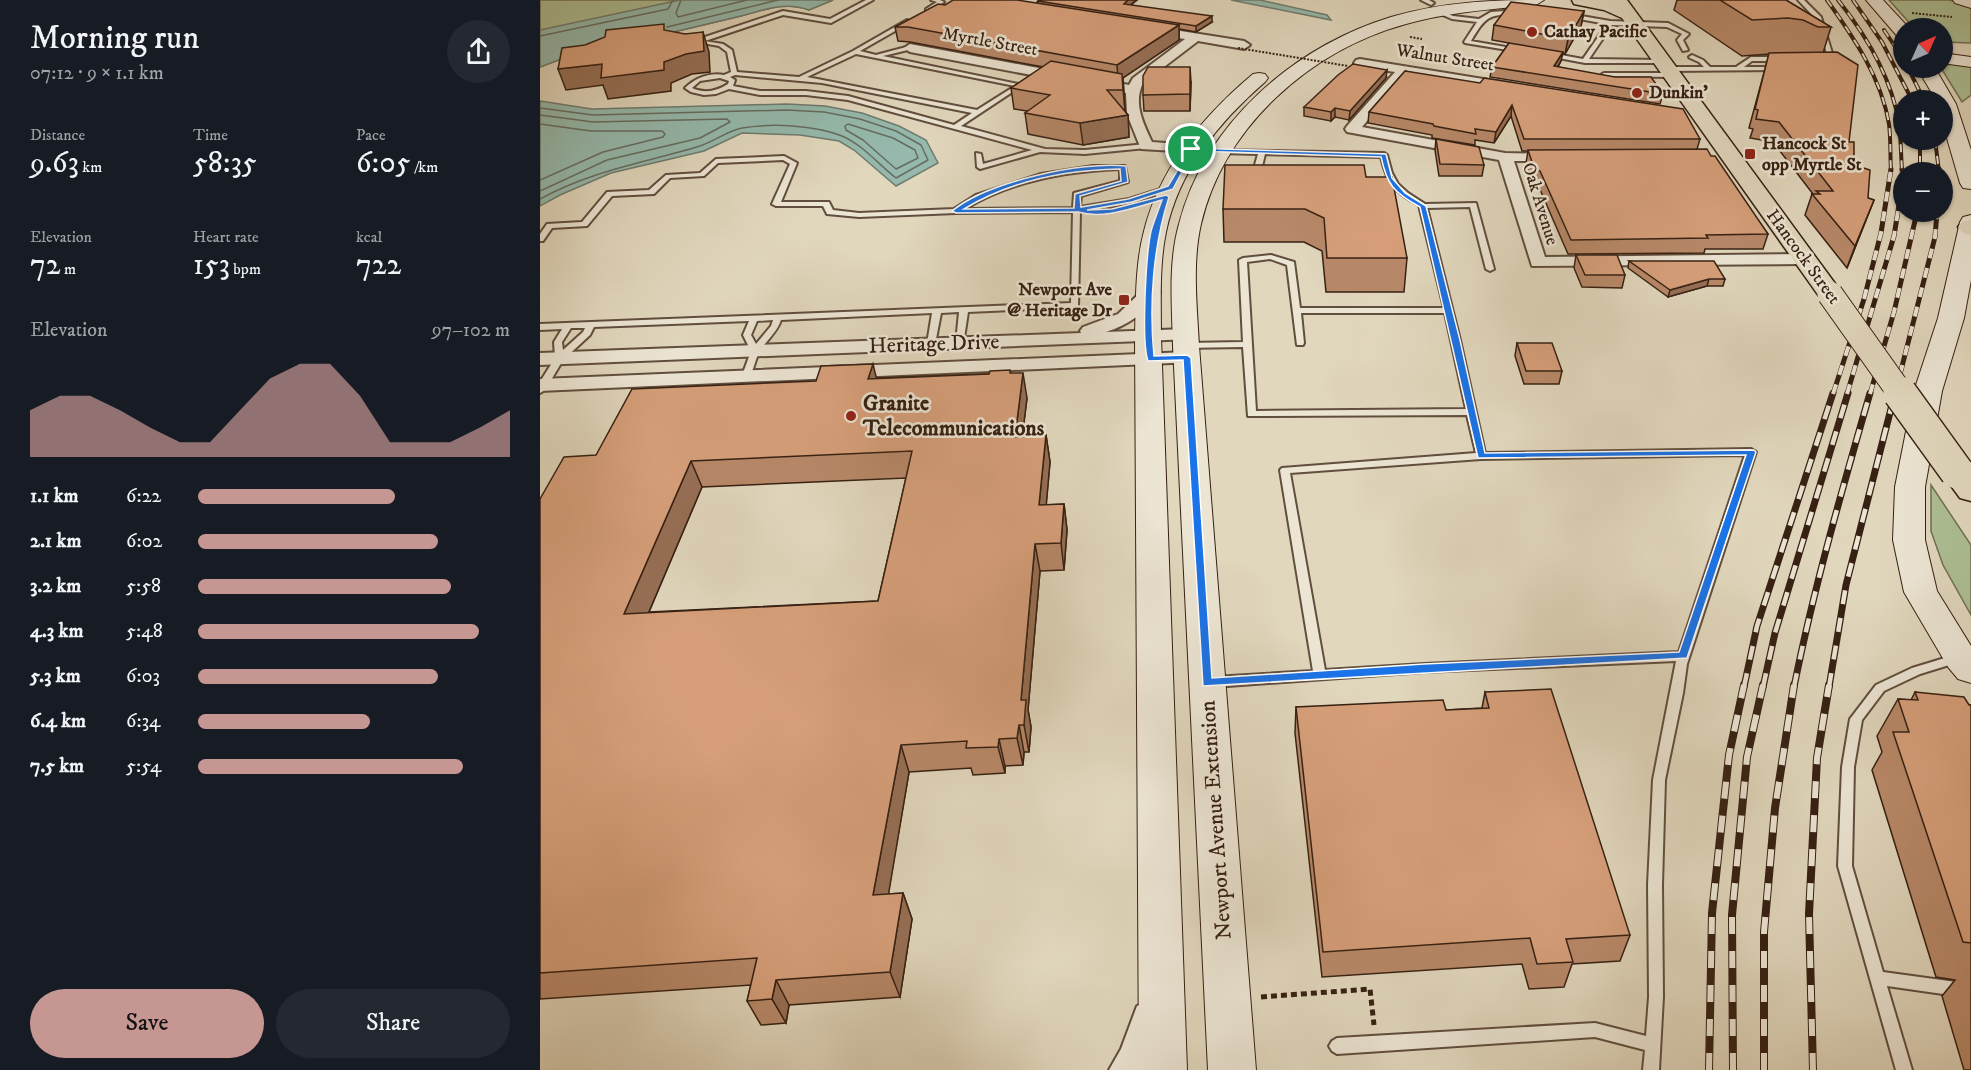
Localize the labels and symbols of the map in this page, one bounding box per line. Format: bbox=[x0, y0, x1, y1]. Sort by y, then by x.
north arrow bbox=[1893, 18, 1953, 78]
place label: Cathay Pacific bbox=[1544, 21, 1647, 43]
street label: Myrtle Street bbox=[941, 23, 1040, 61]
marker: Cathay Pacific bbox=[1525, 25, 1539, 39]
street label: Walnut Street bbox=[1394, 39, 1496, 77]
place label: Dunkin' bbox=[1649, 82, 1708, 104]
marker: Dunkin' bbox=[1630, 86, 1644, 100]
pin bbox=[1165, 123, 1216, 174]
place label: Hancock St opp Myrtle St bbox=[1762, 133, 1862, 176]
marker: Hancock St opp Myrtle St bbox=[1743, 147, 1757, 161]
street label: Oak Avenue bbox=[1517, 160, 1563, 248]
street label: Hancock Street bbox=[1761, 205, 1845, 309]
place label: Newport Ave @ Heritage Dr bbox=[1007, 279, 1113, 322]
marker: Newport Ave @ Heritage Dr bbox=[1117, 293, 1131, 307]
street label: Heritage Drive bbox=[868, 328, 1000, 360]
place label: Granite Telecommunications bbox=[862, 390, 1045, 442]
marker: Granite Telecommunications bbox=[844, 409, 858, 423]
street label: Newport Avenue Extension bbox=[1194, 699, 1238, 941]

